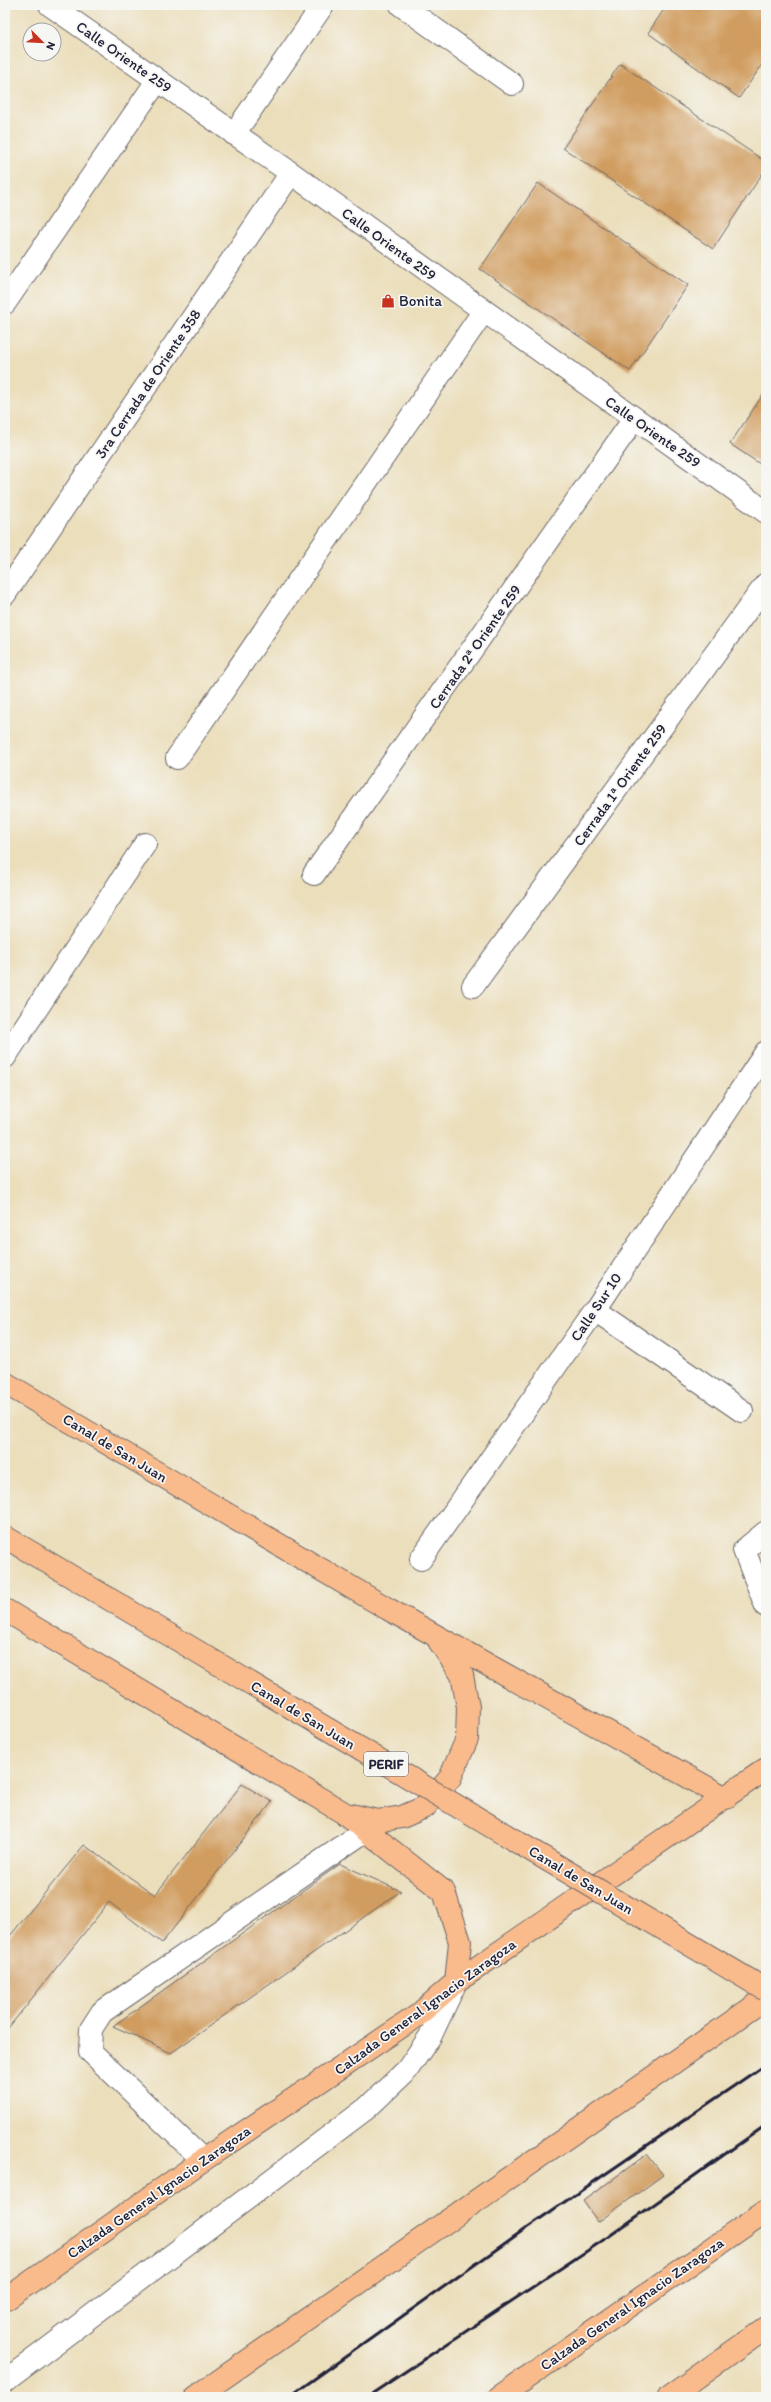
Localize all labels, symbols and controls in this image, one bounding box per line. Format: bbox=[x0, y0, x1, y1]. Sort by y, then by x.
street label: Calle Oriente 259 bbox=[73, 17, 175, 97]
north arrow bbox=[22, 22, 62, 62]
text: N bbox=[43, 40, 58, 52]
street label: Calle Oriente 259 bbox=[338, 204, 440, 284]
place label: Bonita bbox=[399, 292, 442, 310]
shop icon: Bonita bbox=[380, 293, 396, 309]
street label: 3ra Cerrada de Oriente 358 bbox=[91, 306, 205, 462]
street label: Calle Oriente 259 bbox=[602, 392, 704, 472]
street label: Cerrada 2ª Oriente 259 bbox=[425, 581, 525, 713]
street label: Cerrada 1ª Oriente 259 bbox=[570, 720, 670, 850]
street label: Calle Sur 10 bbox=[567, 1269, 625, 1345]
street label: Canal de San Juan bbox=[59, 1410, 171, 1486]
street label: Canal de San Juan bbox=[247, 1677, 359, 1753]
road number: PERIF bbox=[364, 1752, 408, 1776]
street label: Canal de San Juan bbox=[525, 1842, 637, 1918]
street label: Calzada General Ignacio Zaragoza bbox=[331, 1935, 519, 2079]
street label: Calzada General Ignacio Zaragoza bbox=[64, 2121, 254, 2262]
street label: Calzada General Ignacio Zaragoza bbox=[537, 2233, 727, 2374]

